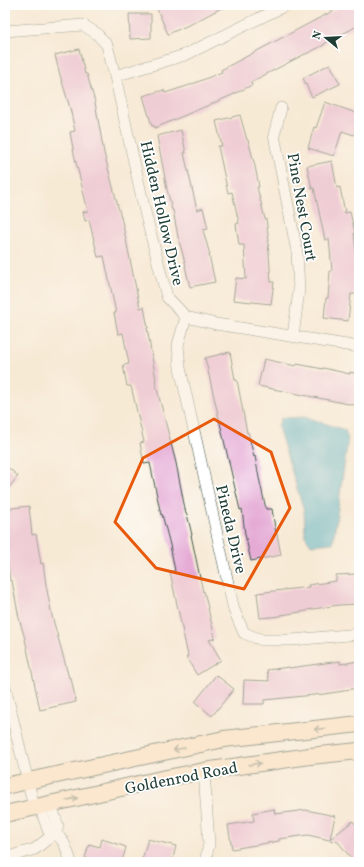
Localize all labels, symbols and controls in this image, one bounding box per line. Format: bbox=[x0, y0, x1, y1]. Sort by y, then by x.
north arrow bbox=[306, 18, 346, 58]
text: N bbox=[310, 29, 326, 41]
street label: Hidden Hollow Drive bbox=[134, 139, 188, 288]
street label: Pine Nest Court bbox=[281, 151, 321, 264]
street label: Pineda Drive bbox=[209, 483, 251, 576]
one-way arrow bbox=[314, 725, 327, 732]
one-way arrow bbox=[173, 745, 186, 753]
street label: Goldenrod Road bbox=[123, 757, 240, 801]
one-way arrow bbox=[248, 760, 261, 768]
one-way arrow bbox=[65, 795, 78, 803]

